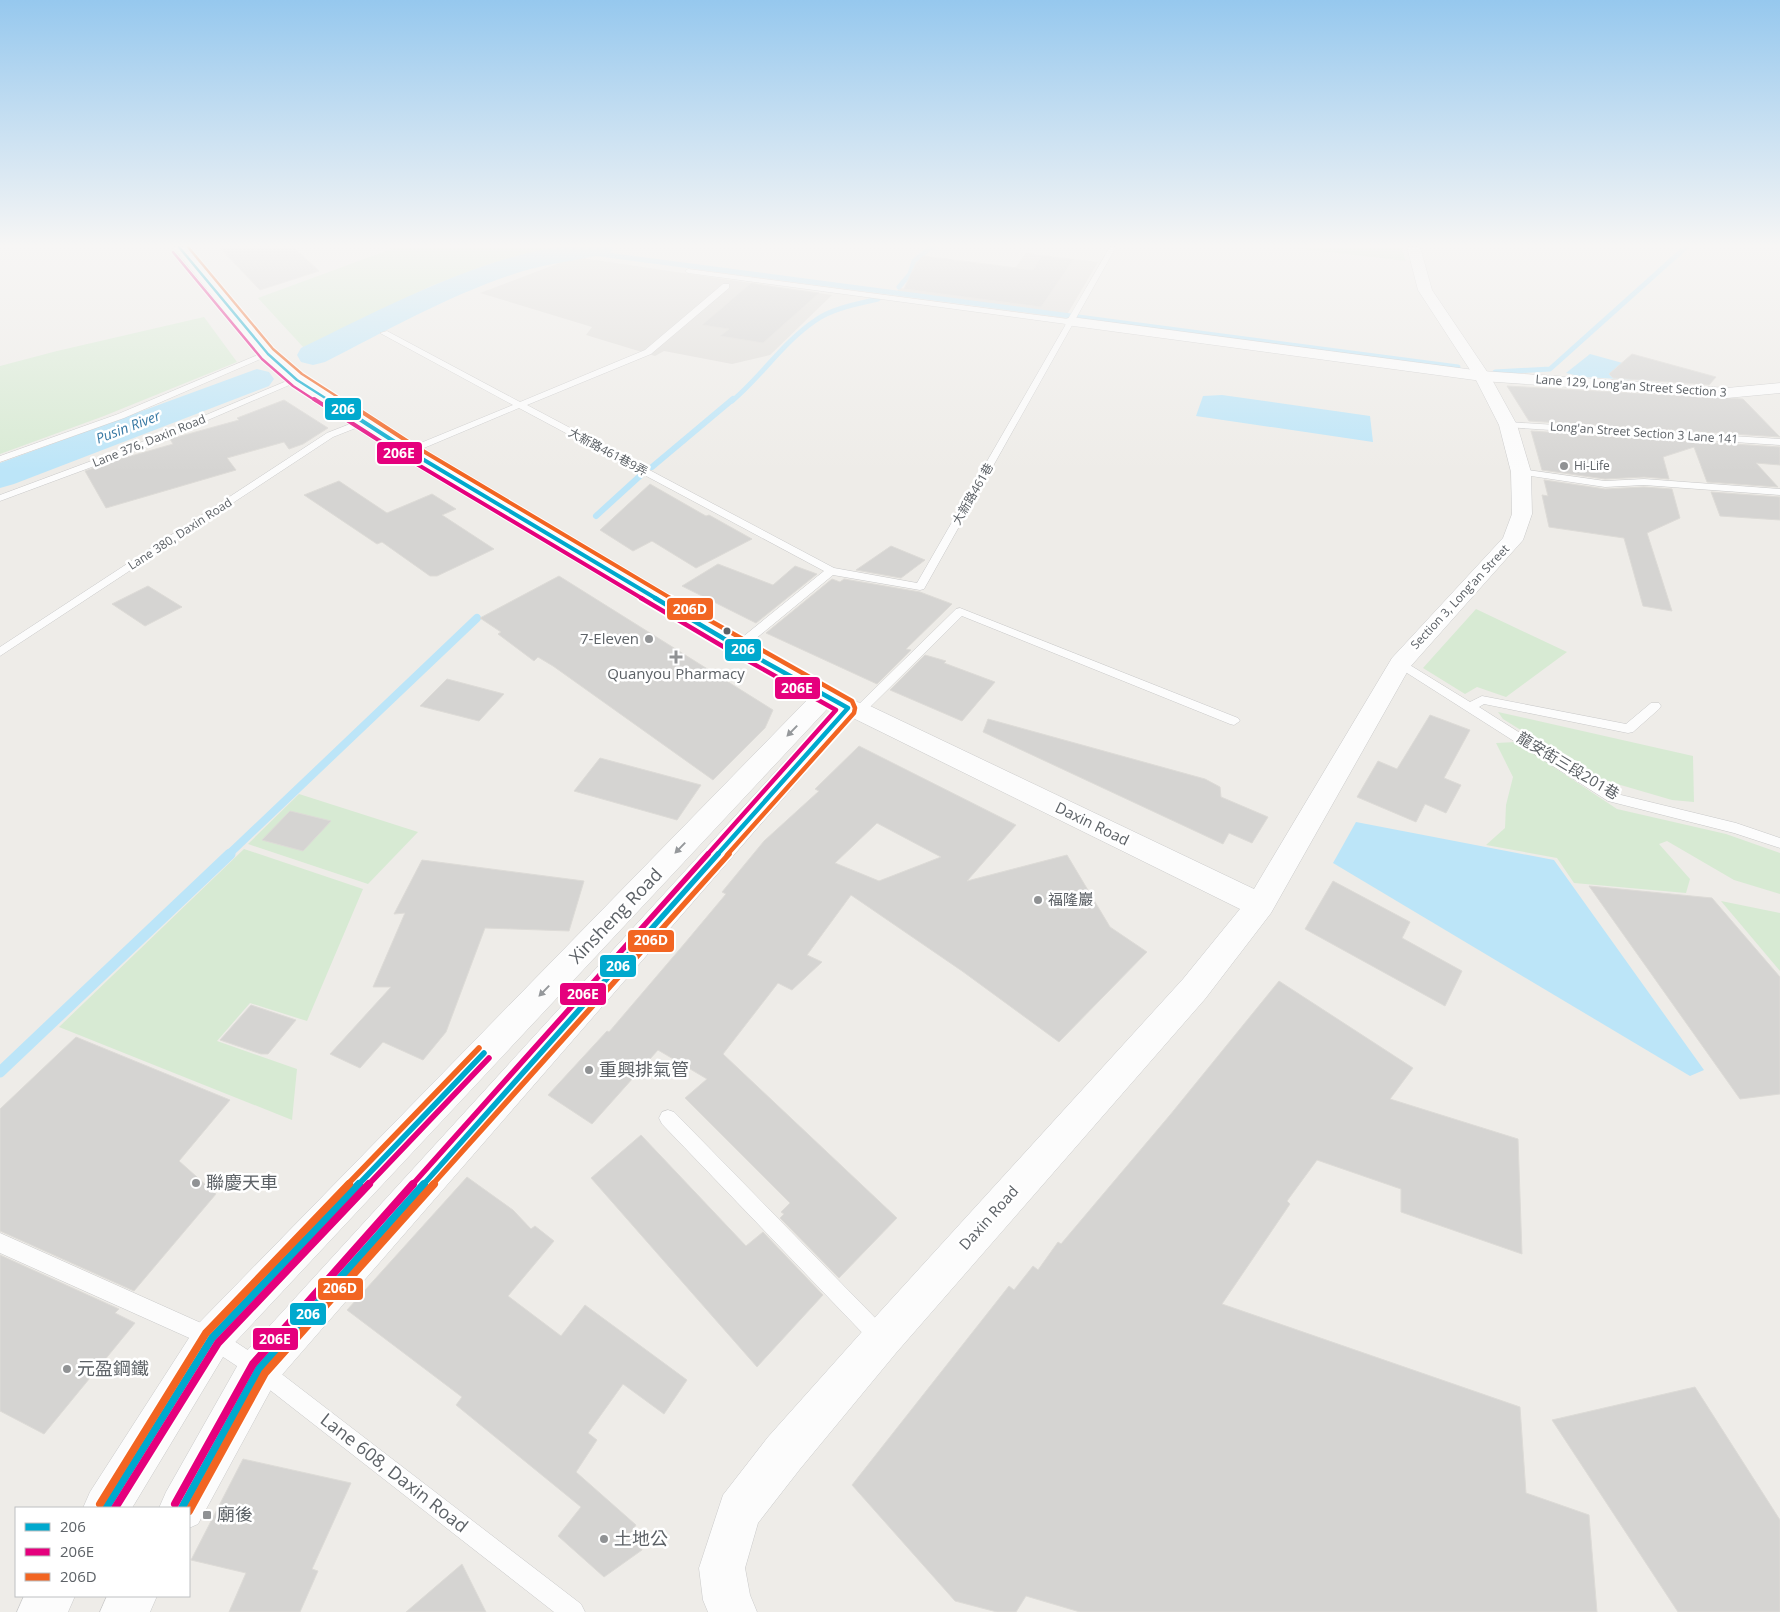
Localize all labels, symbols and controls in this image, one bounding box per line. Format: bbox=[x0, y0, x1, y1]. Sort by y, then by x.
street label: Lane 129, Long'an Street Section 3 bbox=[1535, 370, 1727, 401]
line badge: 206 bbox=[324, 397, 362, 421]
text: 206 bbox=[331, 399, 355, 418]
water label: Pusin River bbox=[93, 405, 163, 448]
street label: Lane 376, Daxin Road bbox=[90, 410, 208, 471]
street label: Long'an Street Section 3 Lane 141 bbox=[1549, 417, 1739, 448]
street label: 大新路461巷9弄 bbox=[566, 424, 651, 480]
line badge: 206E bbox=[376, 441, 423, 465]
text: 206E bbox=[383, 443, 415, 462]
place label: Hi-Life bbox=[1574, 457, 1610, 474]
street label: 大新路461巷 bbox=[948, 460, 997, 528]
marker: Hi-Life bbox=[1558, 460, 1570, 472]
street label: Lane 380, Daxin Road bbox=[124, 494, 235, 574]
street label: Section 3, Long'an Street bbox=[1406, 540, 1513, 653]
line badge: 206D bbox=[666, 597, 714, 621]
text: 206D bbox=[673, 599, 707, 618]
unlabelled marker bbox=[722, 626, 732, 636]
place label: 7-Eleven bbox=[580, 628, 639, 648]
marker: 7-Eleven bbox=[643, 633, 655, 645]
line badge: 206 bbox=[724, 638, 762, 662]
text: 206 bbox=[731, 639, 755, 658]
marker: Quanyou Pharmacy bbox=[670, 651, 682, 663]
place label: Quanyou Pharmacy bbox=[607, 663, 745, 683]
line badge: 206E bbox=[774, 676, 821, 700]
text: 206E bbox=[781, 678, 813, 697]
one-way arrow bbox=[786, 724, 798, 736]
street label: 龍安街三段201巷 bbox=[1514, 727, 1623, 804]
street label: Daxin Road bbox=[1052, 797, 1133, 850]
one-way arrow bbox=[674, 842, 686, 854]
street label: Xinsheng Road bbox=[564, 862, 667, 968]
place label: 福隆巖 bbox=[1048, 889, 1093, 909]
marker: 福隆巖 bbox=[1032, 894, 1044, 906]
line badge: 206D bbox=[627, 929, 675, 953]
text: 206D bbox=[634, 930, 668, 949]
line badge: 206 bbox=[599, 954, 637, 978]
text: 206 bbox=[606, 956, 630, 975]
line badge: 206E bbox=[559, 982, 607, 1006]
text: 206E bbox=[567, 984, 599, 1003]
one-way arrow bbox=[538, 985, 550, 997]
place label: 重興排氣管 bbox=[599, 1057, 689, 1081]
marker: 重興排氣管 bbox=[583, 1064, 595, 1076]
place label: 聯慶天車 bbox=[206, 1170, 278, 1194]
marker: 聯慶天車 bbox=[190, 1177, 202, 1189]
street label: Daxin Road bbox=[954, 1181, 1022, 1254]
line badge: 206D bbox=[317, 1277, 364, 1301]
text: 206D bbox=[323, 1278, 357, 1297]
line badge: 206 bbox=[289, 1302, 327, 1326]
text: 206 bbox=[296, 1304, 320, 1323]
line badge: 206E bbox=[252, 1327, 299, 1351]
text: 206E bbox=[259, 1329, 291, 1348]
place label: 元盈鋼鐵 bbox=[77, 1356, 149, 1380]
marker: 元盈鋼鐵 bbox=[61, 1363, 73, 1375]
street label: Lane 608, Daxin Road bbox=[316, 1407, 473, 1537]
place label: 廟後 bbox=[217, 1502, 253, 1526]
legend bbox=[15, 1507, 190, 1597]
marker: 廟後 bbox=[201, 1509, 213, 1521]
text: 206 bbox=[60, 1516, 86, 1536]
place label: 土地公 bbox=[614, 1526, 668, 1550]
marker: 土地公 bbox=[598, 1533, 610, 1545]
text: 206E bbox=[60, 1541, 94, 1561]
text: 206D bbox=[60, 1566, 97, 1586]

